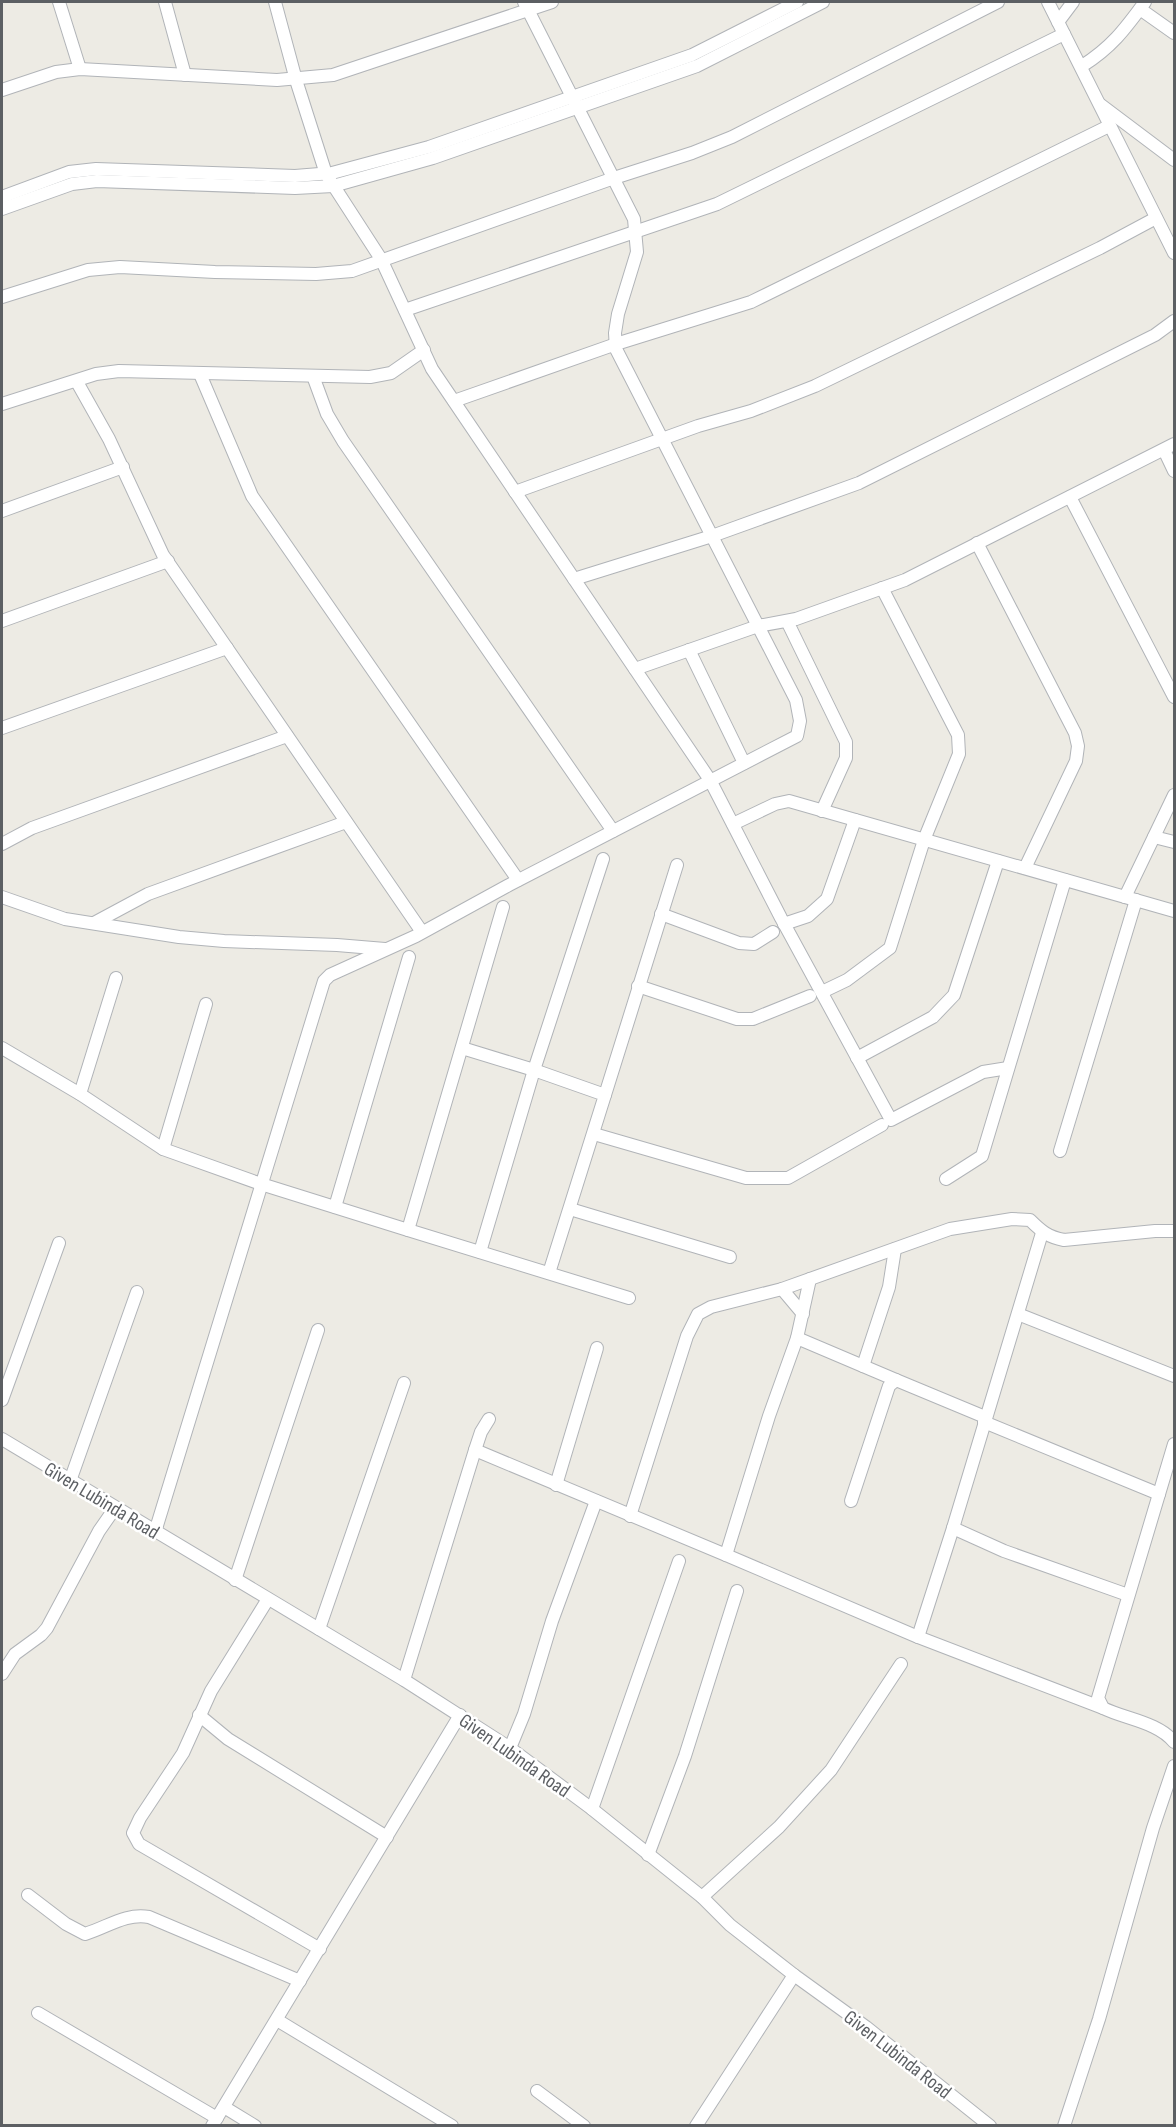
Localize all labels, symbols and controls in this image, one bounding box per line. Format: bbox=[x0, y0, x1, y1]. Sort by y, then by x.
street label: Given Lubinda Road bbox=[40, 1457, 163, 1545]
street label: Given Lubinda Road bbox=[454, 1709, 575, 1803]
street label: Given Lubinda Road bbox=[839, 2005, 956, 2104]

